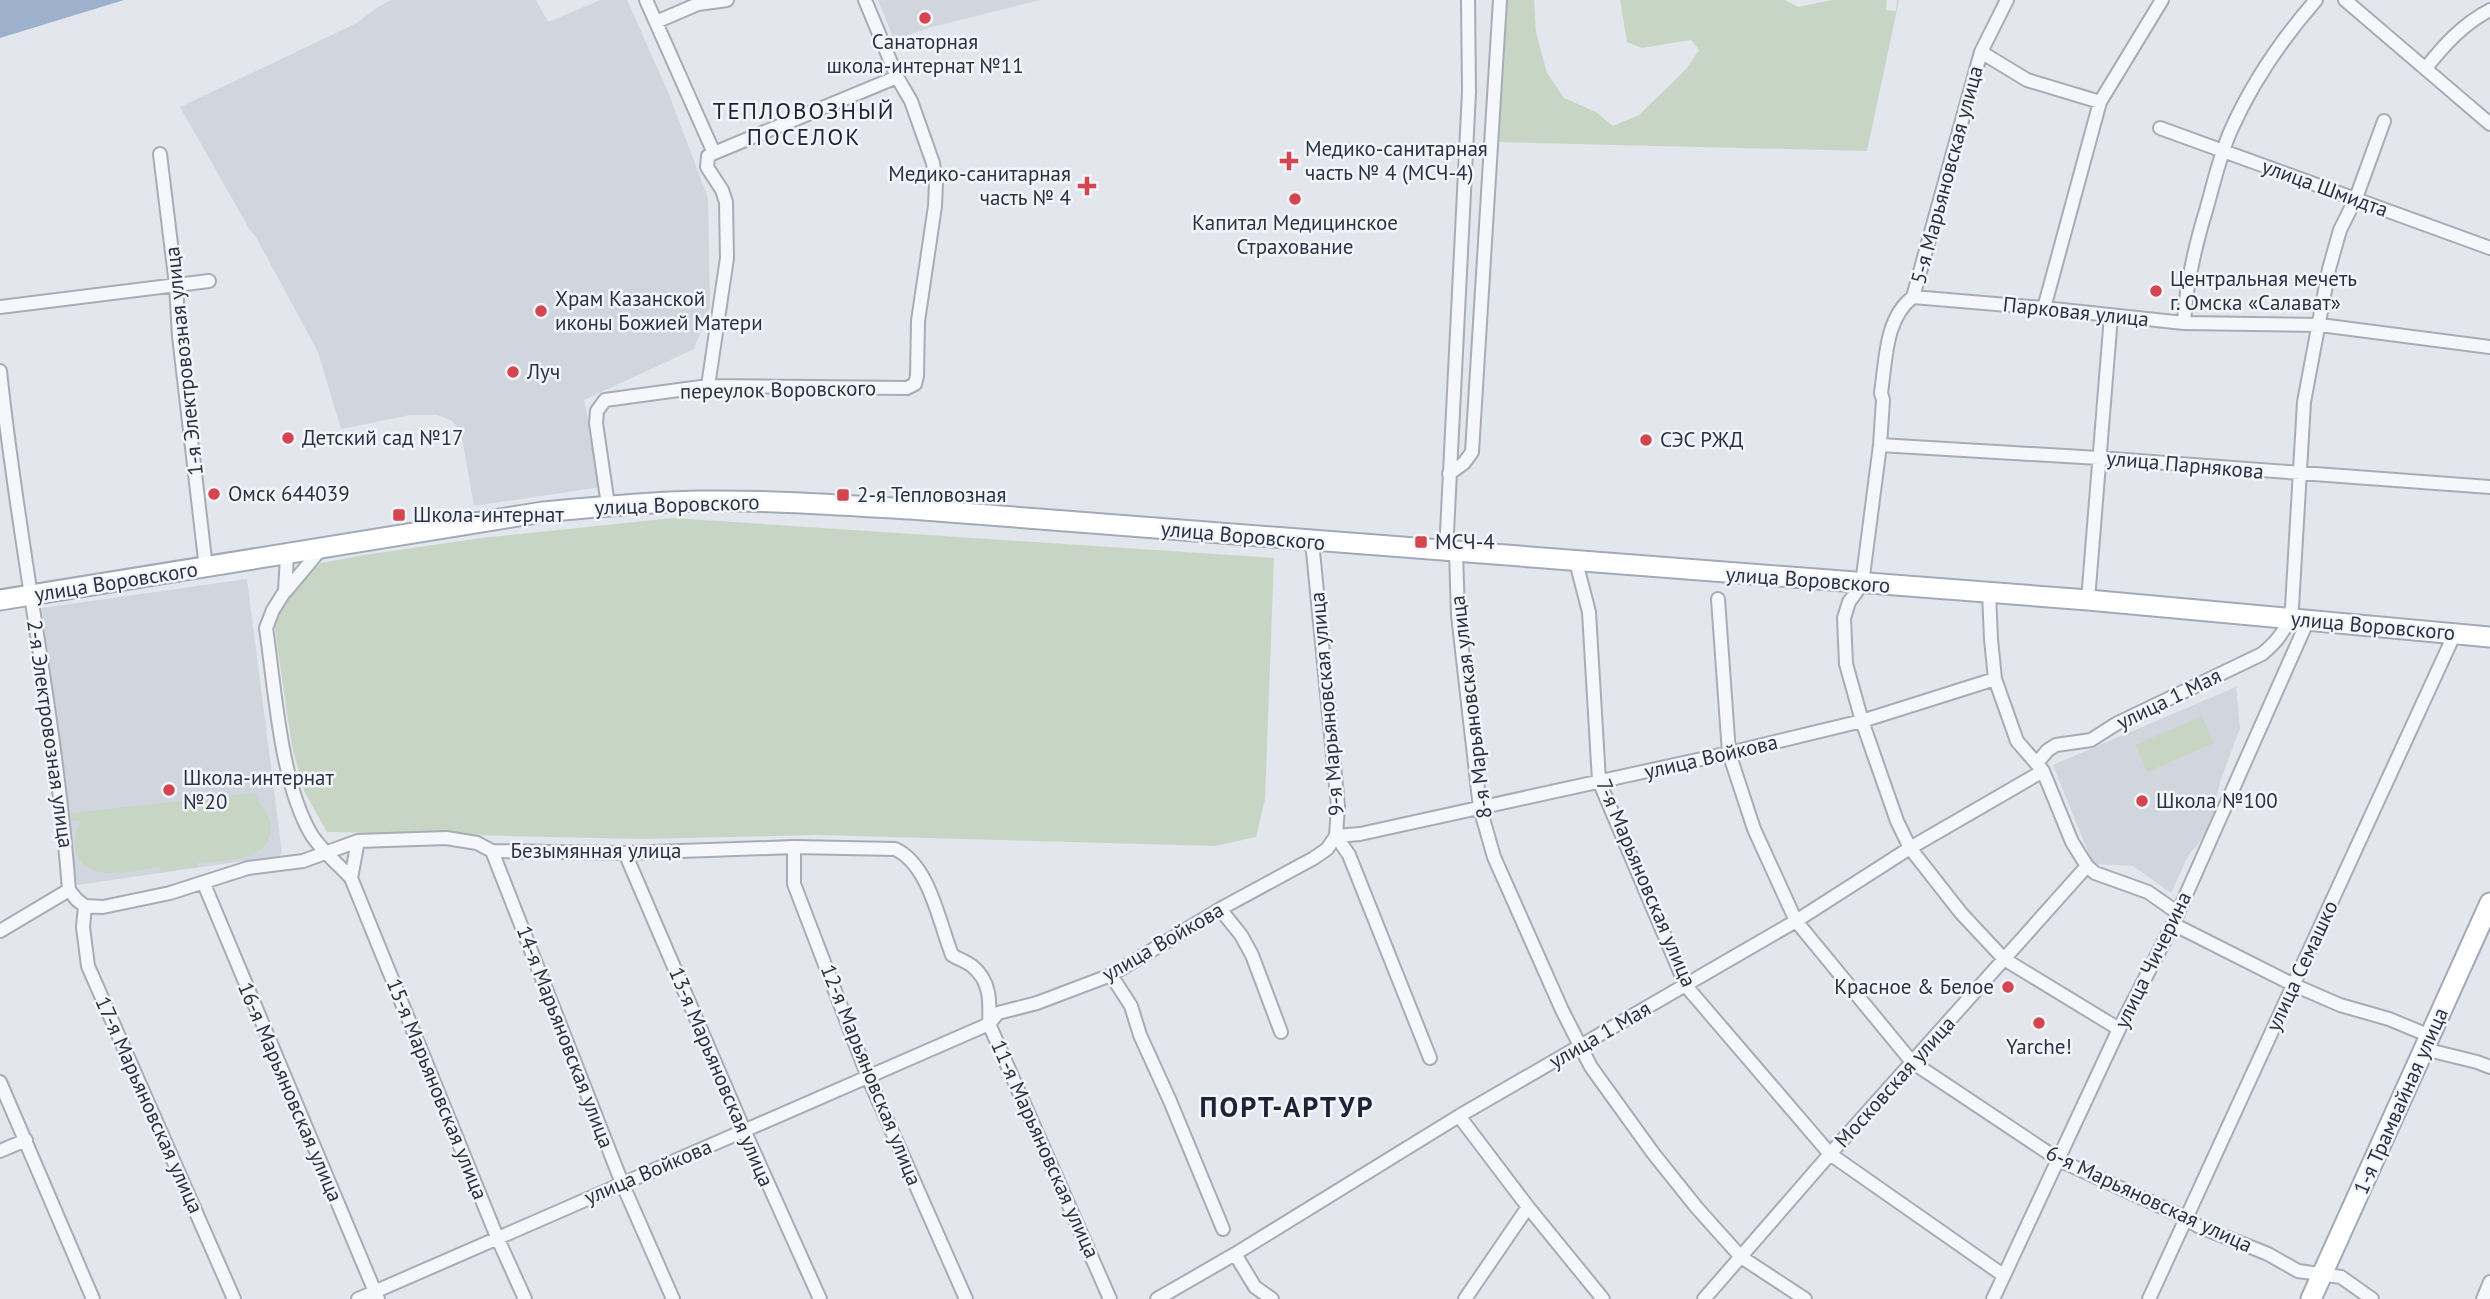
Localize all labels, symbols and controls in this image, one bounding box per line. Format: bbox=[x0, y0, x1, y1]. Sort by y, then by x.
marker: Санаторная школа-интернат №11 bbox=[917, 10, 933, 26]
place label: Санаторная школа-интернат №11 bbox=[826, 28, 1024, 79]
street label: 5-я Марьяновская улица bbox=[1904, 63, 1989, 287]
district label: ТЕПЛОВОЗНЫЙ ПОСЕЛОК bbox=[713, 96, 895, 151]
place label: Медико-санитарная часть № 4 (МСЧ-4) bbox=[1305, 135, 1488, 186]
marker: Медико-санитарная часть № 4 (МСЧ-4) bbox=[1279, 151, 1299, 171]
street label: улица Шмидта bbox=[2258, 152, 2392, 223]
place label: Медико-санитарная часть № 4 bbox=[888, 160, 1071, 211]
marker: Медико-санитарная часть № 4 bbox=[1077, 176, 1097, 196]
marker: Капитал Медицинское Страхование bbox=[1287, 191, 1303, 207]
place label: Капитал Медицинское Страхование bbox=[1192, 209, 1398, 260]
street label: 1-я Электровозная улица bbox=[158, 245, 209, 477]
place label: Центральная мечеть г. Омска «Салават» bbox=[2170, 265, 2357, 316]
marker: Центральная мечеть г. Омска «Салават» bbox=[2148, 283, 2164, 299]
place label: Храм Казанской иконы Божией Матери bbox=[555, 285, 763, 336]
street label: Парковая улица bbox=[2002, 290, 2150, 333]
marker: Храм Казанской иконы Божией Матери bbox=[533, 303, 549, 319]
place label: Луч bbox=[526, 358, 560, 385]
marker: Луч bbox=[505, 364, 521, 380]
street label: переулок Воровского bbox=[680, 374, 876, 405]
place label: Детский сад №17 bbox=[302, 424, 464, 451]
place label: СЭС РЖД bbox=[1660, 426, 1744, 453]
marker: Детский сад №17 bbox=[280, 430, 296, 446]
marker: СЭС РЖД bbox=[1638, 432, 1654, 448]
street label: улица Парнякова bbox=[2105, 444, 2265, 485]
place label: Омск 644039 bbox=[228, 480, 350, 507]
place label: 2-я Тепловозная bbox=[857, 481, 1006, 508]
marker: Омск 644039 bbox=[206, 486, 222, 502]
marker: 2-я Тепловозная bbox=[835, 487, 851, 503]
street label: улица Воровского bbox=[594, 488, 760, 521]
place label: Школа-интернат bbox=[413, 501, 565, 528]
marker: Школа-интернат bbox=[391, 507, 407, 523]
street label: улица Воровского bbox=[1160, 515, 1326, 556]
place label: МСЧ-4 bbox=[1435, 528, 1495, 555]
marker: МСЧ-4 bbox=[1413, 534, 1429, 550]
street label: улица Воровского bbox=[32, 555, 199, 608]
street label: улица Воровского bbox=[1725, 560, 1891, 599]
street label: 9-я Марьяновская улица bbox=[1303, 591, 1350, 817]
street label: 8-я Марьяновская улица bbox=[1443, 594, 1498, 820]
street label: улица Воровского bbox=[2290, 605, 2456, 646]
street label: 2-я Электровозная улица bbox=[21, 618, 80, 850]
street label: улица 1 Мая bbox=[2112, 662, 2226, 735]
street label: улица Войкова bbox=[1642, 728, 1780, 785]
place label: Школа-интернат №20 bbox=[183, 764, 335, 815]
street label: 7-я Марьяновская улица bbox=[1590, 775, 1703, 991]
marker: Школа-интернат №20 bbox=[161, 782, 177, 798]
place label: Школа №100 bbox=[2156, 787, 2278, 814]
marker: Школа №100 bbox=[2134, 793, 2150, 809]
street label: Безымянная улица bbox=[511, 837, 681, 864]
street label: улица Чичерина bbox=[2108, 887, 2197, 1033]
street label: улица Войкова bbox=[1097, 896, 1228, 987]
street label: улица Семашко bbox=[2259, 896, 2344, 1036]
street label: 14-я Марьяновская улица bbox=[511, 922, 620, 1152]
street label: 12-я Марьяновская улица bbox=[815, 960, 928, 1189]
street label: 13-я Марьяновская улица bbox=[663, 963, 780, 1191]
place label: Красное & Белое bbox=[1834, 973, 1994, 1000]
street label: 15-я Марьяновская улица bbox=[381, 974, 494, 1203]
street label: 16-я Марьяновская улица bbox=[232, 978, 349, 1206]
marker: Красное & Белое bbox=[2000, 979, 2016, 995]
street label: 17-я Марьяновская улица bbox=[89, 992, 210, 1218]
street label: улица 1 Мая bbox=[1544, 995, 1655, 1075]
street label: 1-я Трамвайная улица bbox=[2347, 1003, 2454, 1198]
street label: Московская улица bbox=[1828, 1010, 1961, 1153]
marker: Yarche! bbox=[2031, 1015, 2047, 1031]
place label: Yarche! bbox=[2006, 1033, 2072, 1060]
street label: 11-я Марьяновская улица bbox=[985, 1035, 1106, 1262]
district label: ПОРТ-АРТУР bbox=[1200, 1088, 1374, 1125]
street label: улица Войкова bbox=[580, 1133, 716, 1211]
street label: 6-я Марьяновская улица bbox=[2042, 1139, 2257, 1258]

